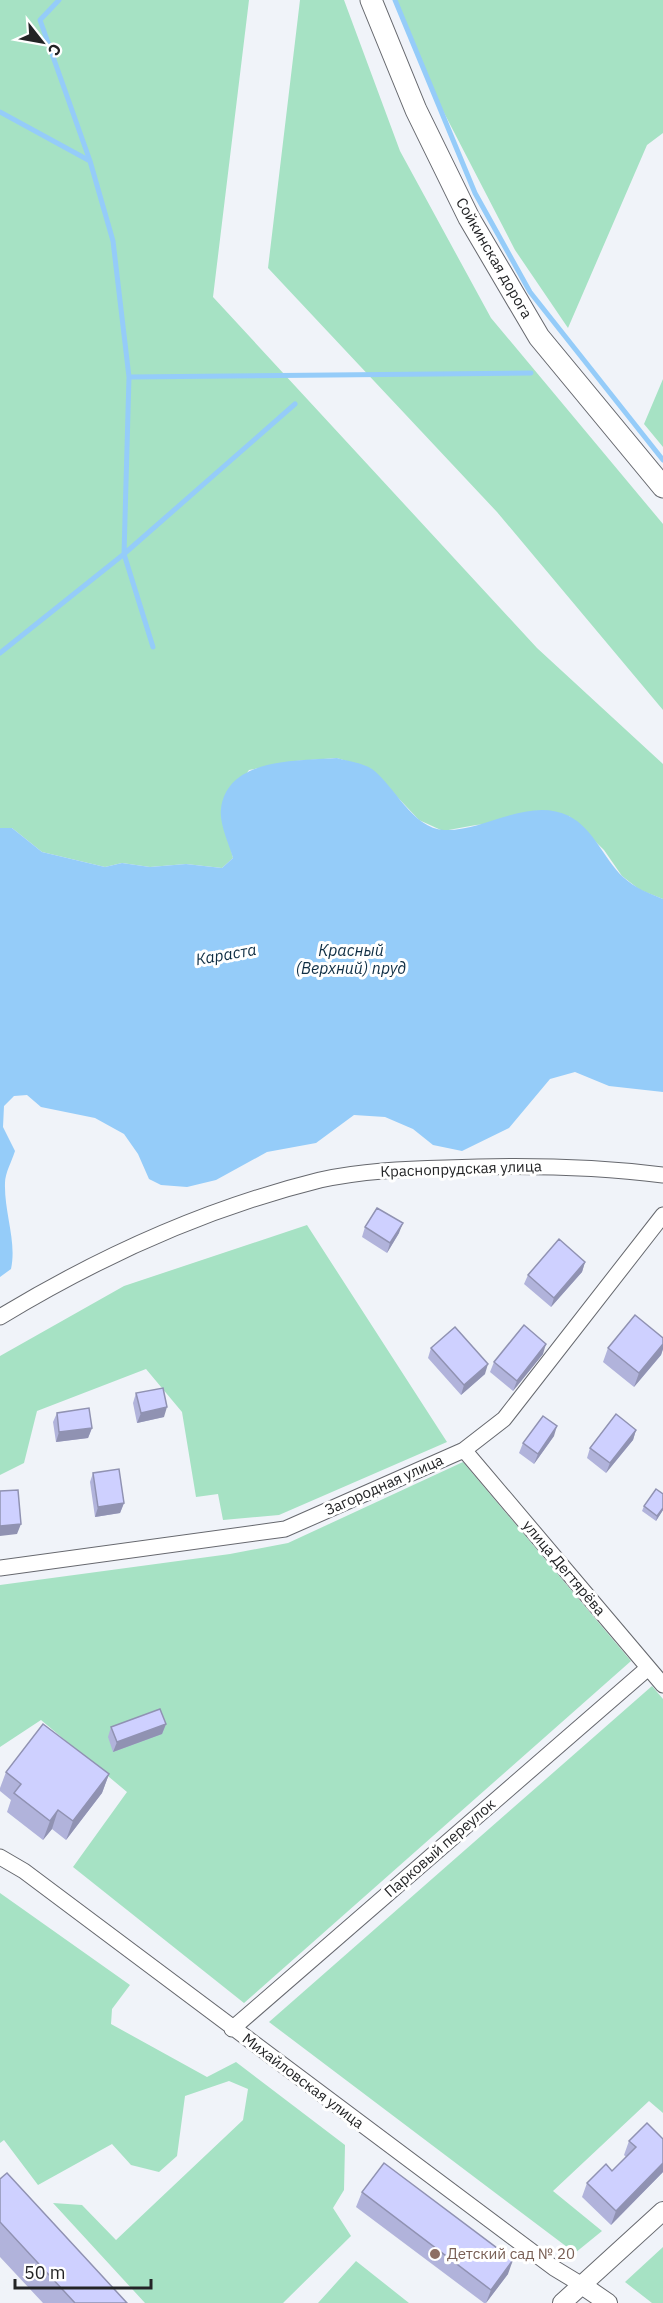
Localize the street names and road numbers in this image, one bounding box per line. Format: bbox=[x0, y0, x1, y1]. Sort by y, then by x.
street label: Сойкинская дорога bbox=[452, 194, 537, 322]
street label: Краснопрудская улица bbox=[380, 1156, 542, 1181]
street label: Загородная улица bbox=[322, 1450, 446, 1519]
street label: улица Дегтярёва bbox=[519, 1516, 610, 1619]
street label: Парковый переулок bbox=[380, 1794, 499, 1901]
street label: Михайловская улица bbox=[239, 2029, 368, 2133]

